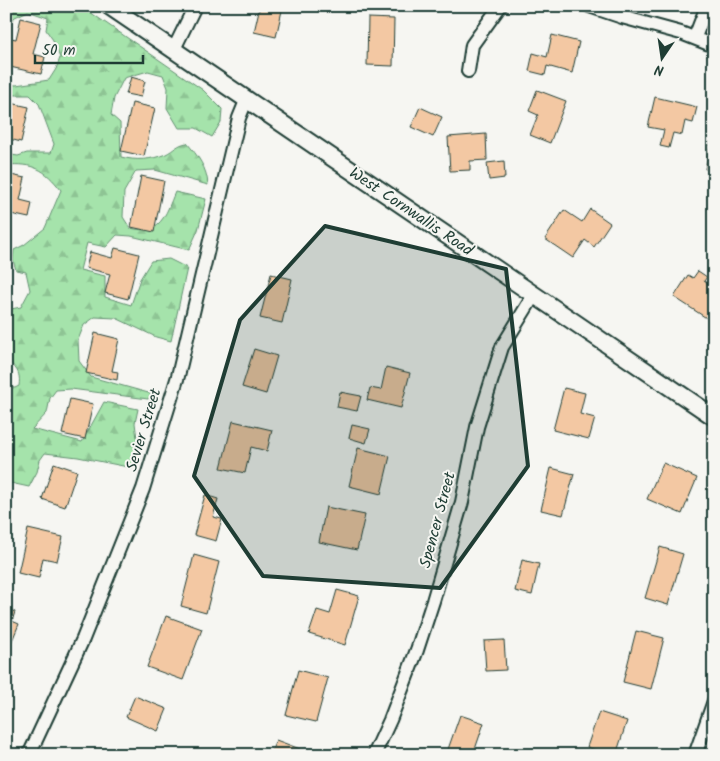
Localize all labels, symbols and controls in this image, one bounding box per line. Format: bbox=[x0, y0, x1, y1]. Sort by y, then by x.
scale bar bbox=[35, 32, 142, 64]
north arrow bbox=[638, 32, 688, 82]
text: 50 m bbox=[42, 39, 76, 63]
text: N bbox=[652, 58, 666, 81]
street label: West Cornwallis Road bbox=[344, 161, 479, 263]
street label: Sevier Street bbox=[120, 385, 169, 475]
street label: Spencer Street bbox=[413, 468, 463, 571]

